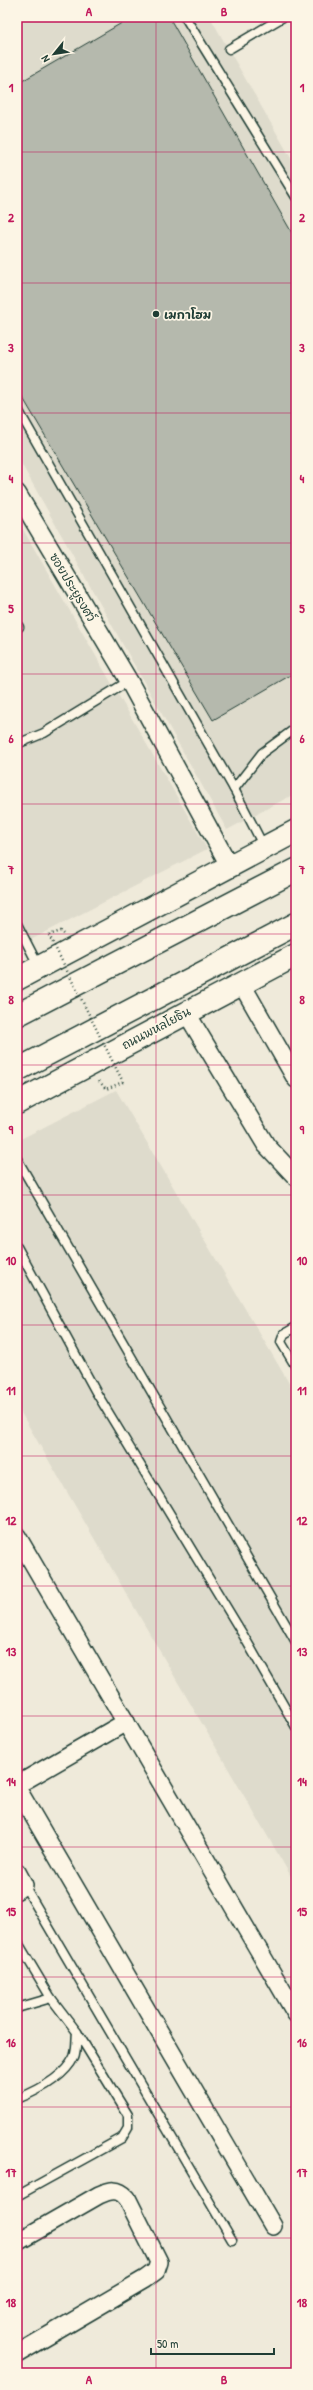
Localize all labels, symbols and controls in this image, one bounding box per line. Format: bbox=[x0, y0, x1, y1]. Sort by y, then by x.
text: A bbox=[86, 2, 93, 20]
text: B bbox=[221, 2, 228, 20]
north arrow bbox=[34, 34, 74, 74]
text: N bbox=[38, 53, 53, 65]
text: 1 bbox=[9, 78, 14, 96]
text: 1 bbox=[300, 78, 305, 96]
text: 2 bbox=[8, 208, 15, 226]
text: 2 bbox=[299, 208, 306, 226]
place label: เมกาโฮม bbox=[164, 306, 211, 323]
marker: เมกาโฮม bbox=[151, 309, 161, 319]
text: 3 bbox=[8, 338, 14, 356]
text: 3 bbox=[299, 338, 305, 356]
text: 4 bbox=[9, 469, 14, 487]
text: 4 bbox=[300, 469, 305, 487]
street label: ซอยประยูรงศว์ bbox=[45, 549, 101, 626]
text: 5 bbox=[8, 599, 14, 617]
text: 5 bbox=[299, 599, 305, 617]
text: 6 bbox=[8, 729, 14, 747]
text: 6 bbox=[299, 729, 305, 747]
text: 7 bbox=[7, 860, 15, 878]
text: 7 bbox=[298, 860, 306, 878]
text: 8 bbox=[8, 990, 14, 1008]
text: 8 bbox=[299, 990, 305, 1008]
street label: ถนนพหลโยธิน bbox=[119, 1003, 193, 1053]
text: 9 bbox=[9, 1120, 14, 1138]
text: 9 bbox=[300, 1120, 305, 1138]
text: 10 bbox=[6, 1251, 16, 1269]
text: 10 bbox=[297, 1251, 307, 1269]
text: 11 bbox=[6, 1381, 16, 1399]
text: 11 bbox=[297, 1381, 307, 1399]
text: 12 bbox=[6, 1511, 17, 1529]
text: 12 bbox=[297, 1511, 308, 1529]
text: 13 bbox=[6, 1642, 16, 1660]
text: 13 bbox=[297, 1642, 307, 1660]
text: 14 bbox=[6, 1772, 16, 1790]
text: 14 bbox=[297, 1772, 307, 1790]
text: 15 bbox=[6, 1902, 17, 1920]
text: 15 bbox=[297, 1902, 308, 1920]
text: 16 bbox=[6, 2033, 17, 2051]
text: 16 bbox=[297, 2033, 308, 2051]
text: 17 bbox=[5, 2163, 17, 2181]
text: 17 bbox=[296, 2163, 308, 2181]
text: 18 bbox=[6, 2293, 17, 2311]
text: 18 bbox=[297, 2293, 308, 2311]
scale bar bbox=[151, 2330, 274, 2356]
text: 50 m bbox=[157, 2335, 178, 2352]
text: A bbox=[86, 2370, 93, 2388]
text: B bbox=[221, 2370, 228, 2388]

